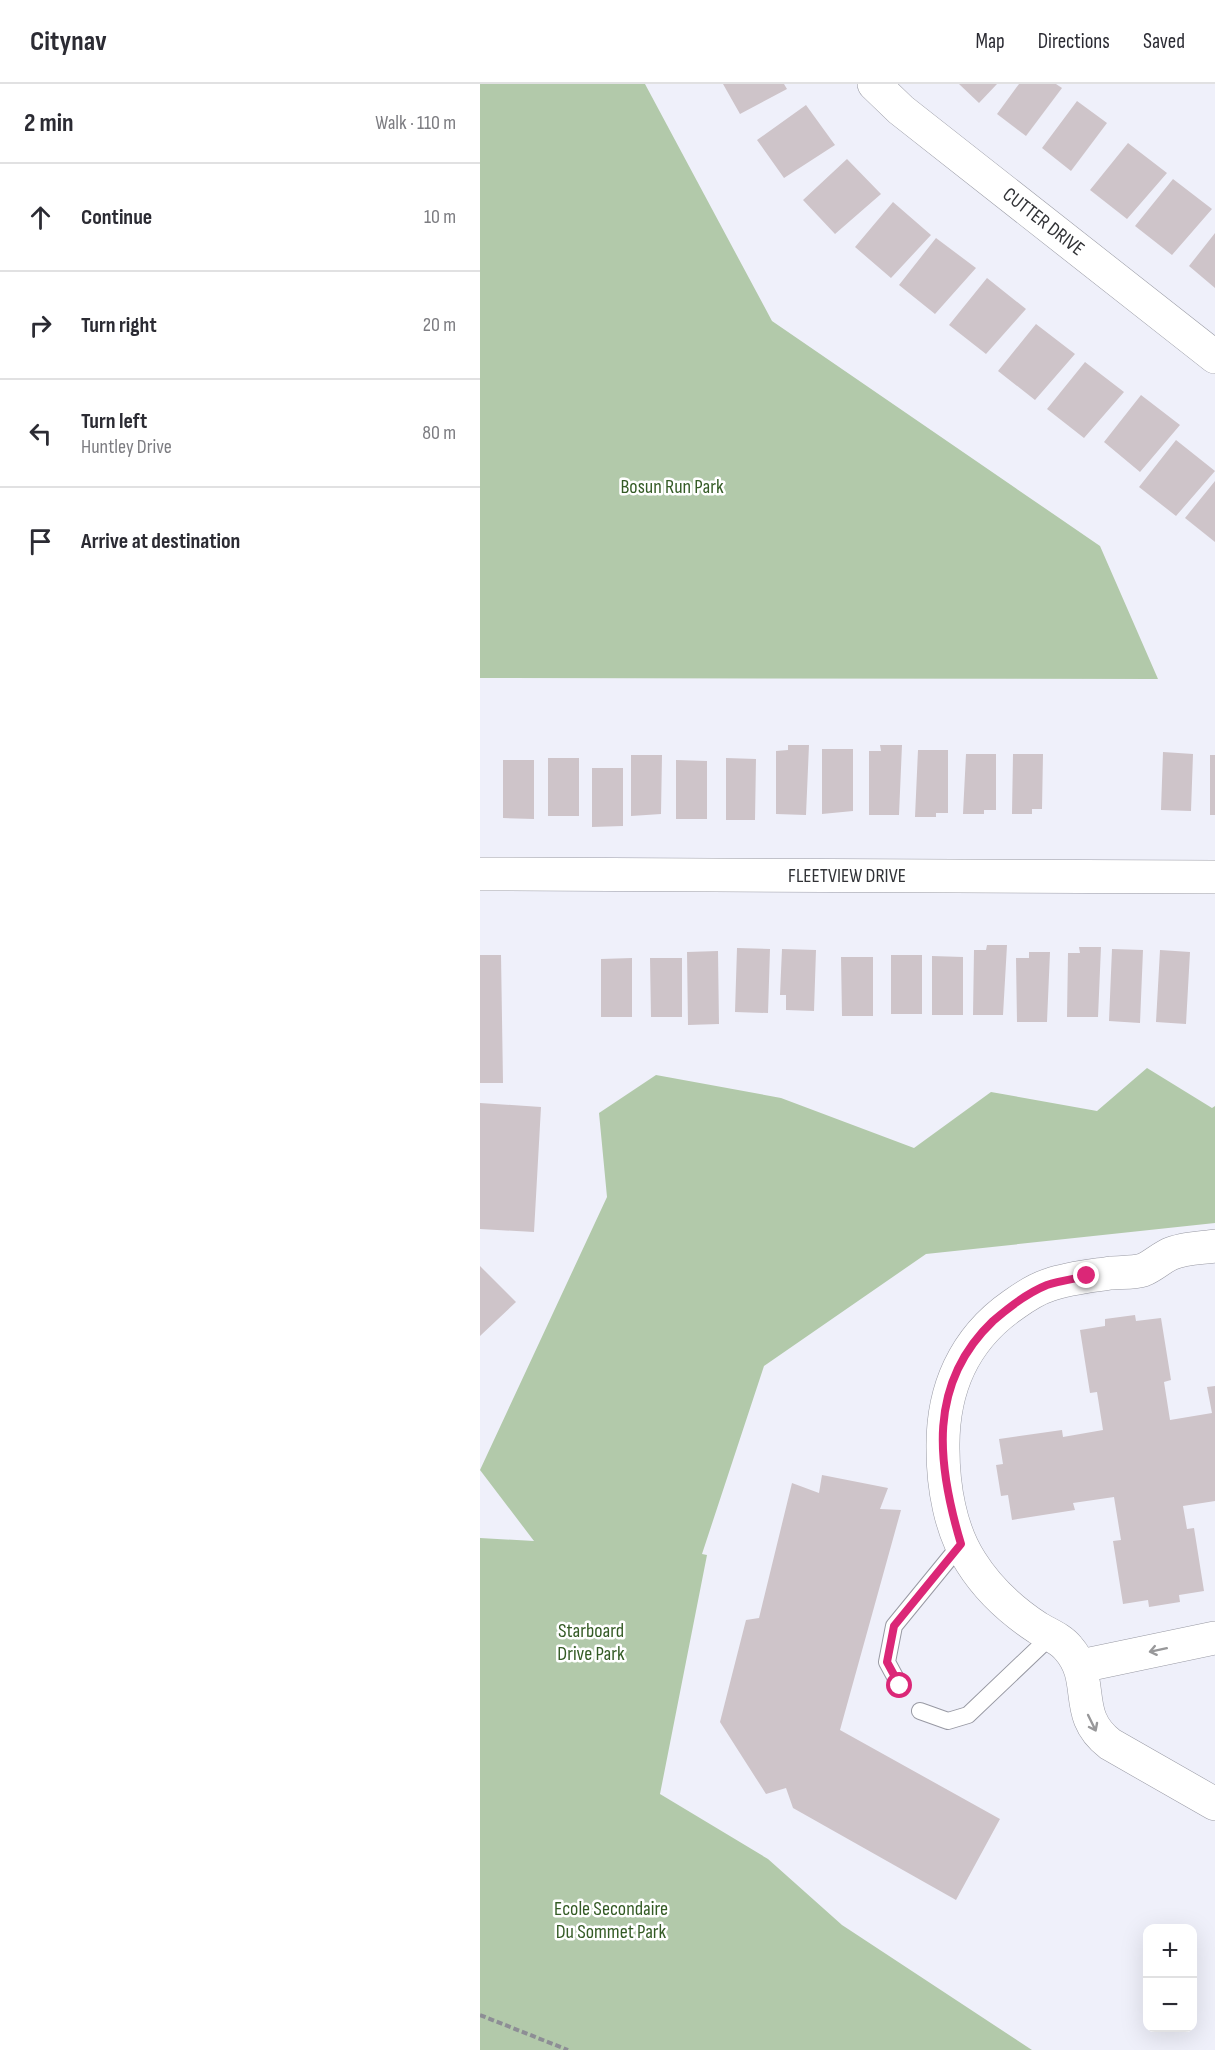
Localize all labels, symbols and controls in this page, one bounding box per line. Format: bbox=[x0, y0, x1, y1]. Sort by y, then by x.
text: Citynav bbox=[30, 25, 107, 58]
text: Map bbox=[975, 29, 1005, 54]
text: Directions bbox=[1038, 29, 1110, 54]
text: Saved bbox=[1143, 29, 1185, 54]
text: 2 min bbox=[24, 108, 74, 139]
text: Walk · 110 m bbox=[375, 111, 456, 135]
street label: CUTTER DRIVE bbox=[998, 182, 1089, 261]
icon: ahead bbox=[24, 201, 57, 234]
text: Continue bbox=[81, 204, 152, 231]
text: 10 m bbox=[424, 205, 456, 229]
icon: right bbox=[24, 309, 57, 342]
text: Turn right bbox=[81, 312, 157, 339]
text: 20 m bbox=[423, 313, 456, 337]
text: Turn left bbox=[81, 408, 147, 435]
icon: left bbox=[24, 417, 57, 450]
text: 80 m bbox=[422, 421, 456, 445]
text: Huntley Drive bbox=[81, 435, 172, 459]
park label: Bosun Run Park bbox=[620, 475, 724, 499]
icon: arrive bbox=[24, 525, 57, 558]
text: Arrive at destination bbox=[81, 528, 240, 555]
street label: FLEETVIEW DRIVE bbox=[788, 864, 906, 888]
route end bbox=[1073, 1262, 1099, 1288]
park label: Starboard Drive Park bbox=[557, 1619, 625, 1666]
one-way arrow bbox=[1148, 1645, 1168, 1656]
route start bbox=[886, 1672, 912, 1698]
one-way arrow bbox=[1087, 1714, 1099, 1732]
park label: Ecole Secondaire Du Sommet Park bbox=[554, 1897, 668, 1944]
map controls bbox=[1143, 1924, 1197, 2032]
button: + bbox=[1143, 1924, 1197, 1978]
button: − bbox=[1143, 1978, 1197, 2032]

